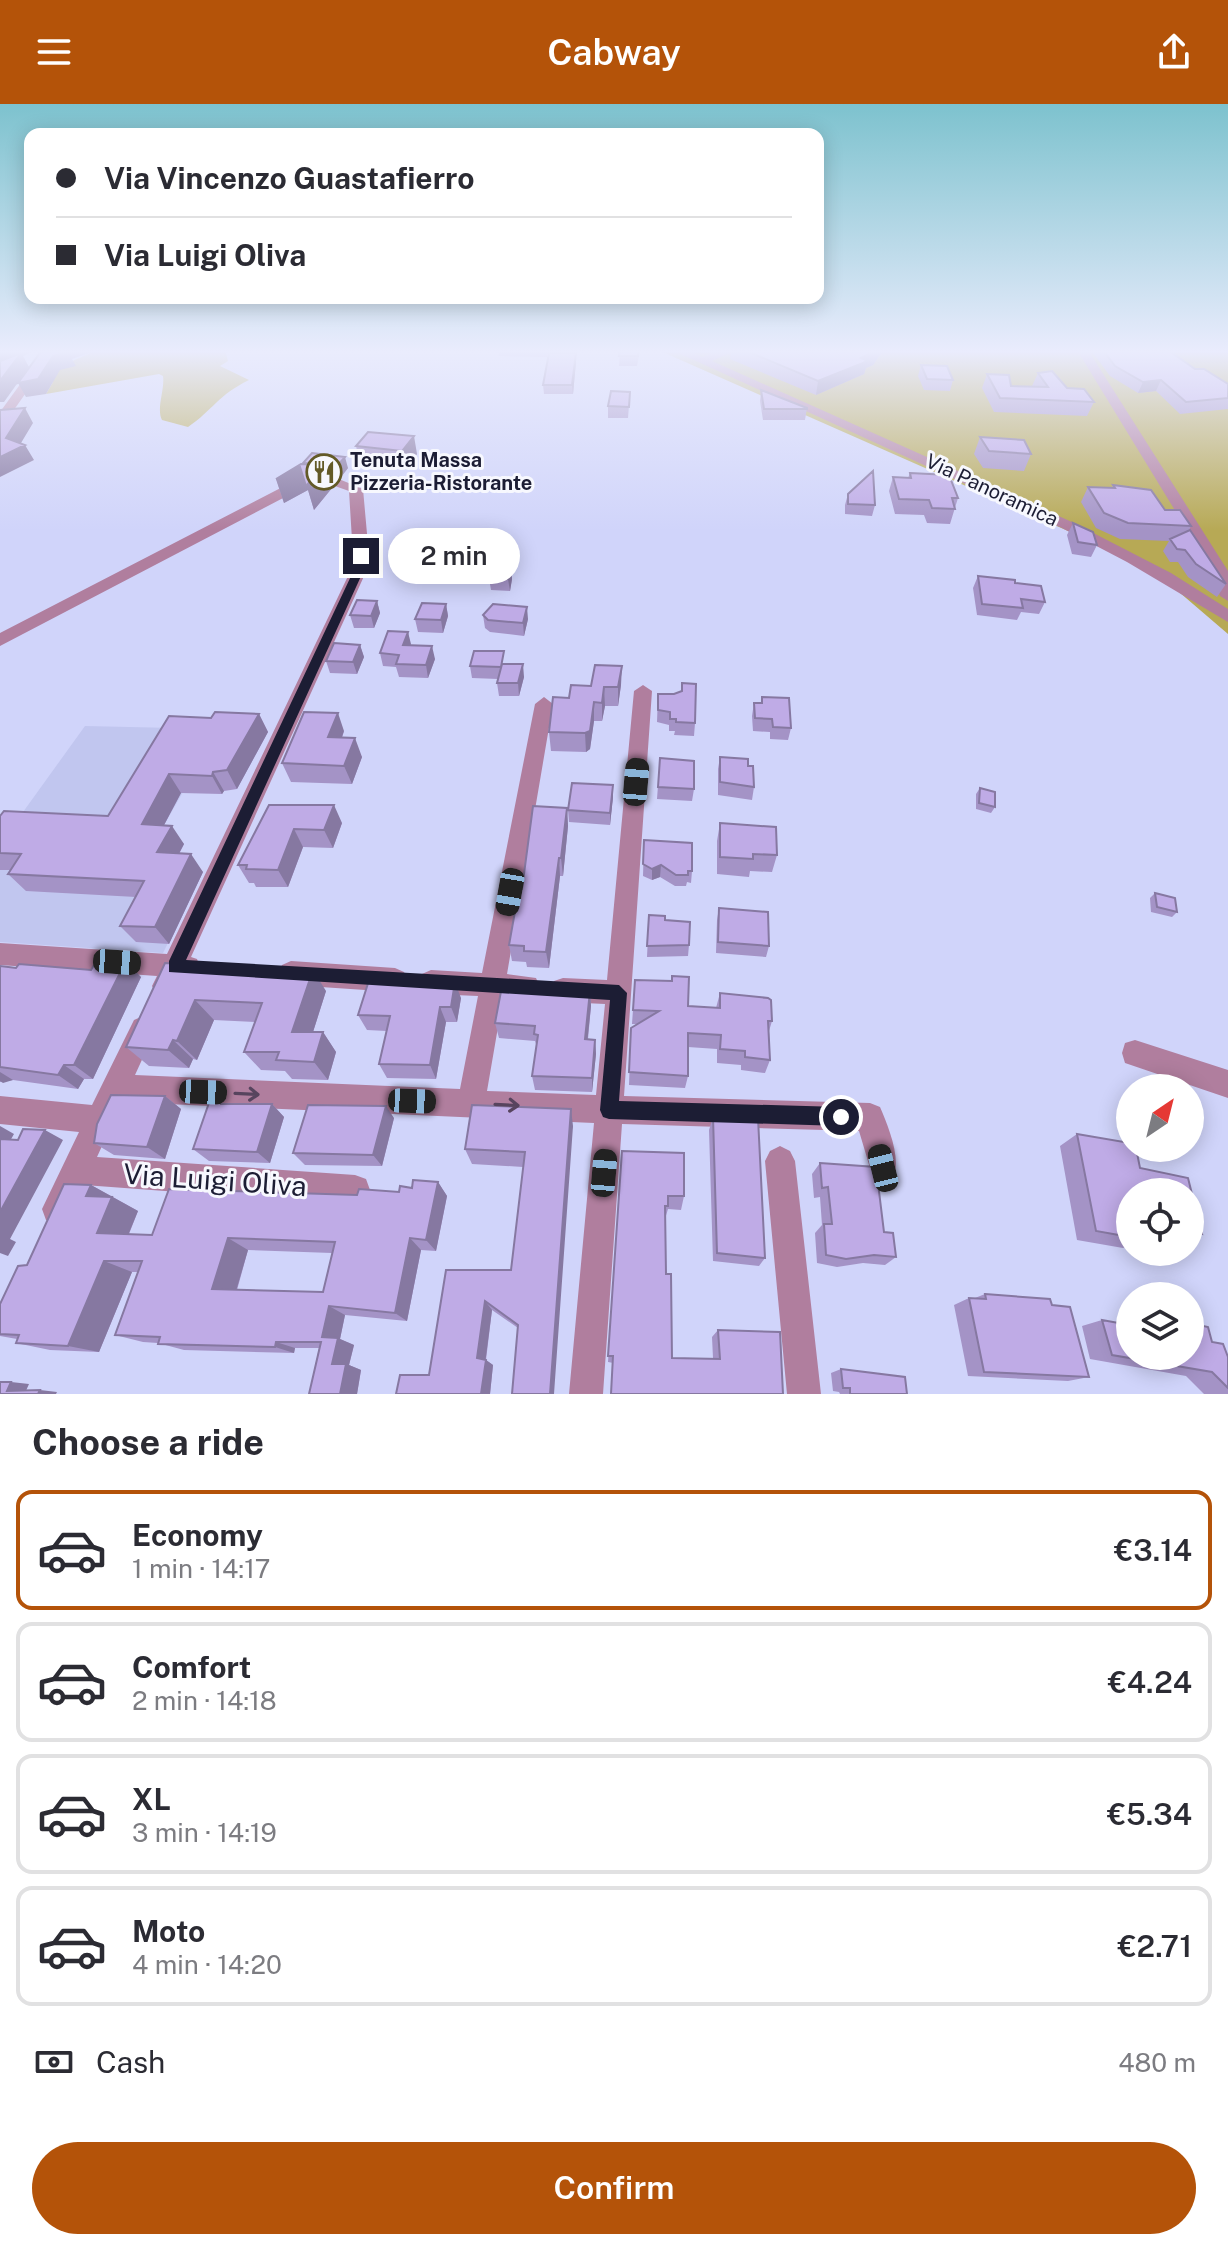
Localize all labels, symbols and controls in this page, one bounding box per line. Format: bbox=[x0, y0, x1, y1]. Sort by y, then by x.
icon: menu bbox=[32, 30, 76, 74]
icon: share bbox=[1152, 30, 1196, 74]
text: Cabway bbox=[547, 31, 681, 73]
text: Via Vincenzo Guastafierro bbox=[104, 160, 475, 196]
text: Via Luigi Oliva bbox=[104, 237, 306, 273]
place label: Tenuta Massa Pizzeria-Ristorante bbox=[350, 448, 532, 495]
street label: Via Panoramica bbox=[922, 449, 1062, 531]
restaurant icon: Tenuta Massa Pizzeria-Ristorante bbox=[305, 453, 343, 491]
callout: 2 min bbox=[389, 528, 521, 584]
route end bbox=[343, 538, 379, 574]
text: 2 min bbox=[420, 540, 488, 571]
car bbox=[622, 757, 650, 807]
car bbox=[494, 866, 526, 918]
car bbox=[92, 948, 142, 976]
north arrow bbox=[1116, 1074, 1204, 1162]
map controls bbox=[1116, 1074, 1204, 1370]
car bbox=[179, 1079, 227, 1105]
one-way arrow bbox=[233, 1087, 260, 1102]
car bbox=[388, 1088, 436, 1114]
one-way arrow bbox=[493, 1098, 520, 1113]
route start bbox=[823, 1099, 859, 1135]
car bbox=[866, 1142, 900, 1194]
car bbox=[590, 1148, 618, 1198]
street label: Via Luigi Oliva bbox=[122, 1157, 308, 1202]
button: locate bbox=[1116, 1178, 1204, 1266]
button: layers bbox=[1116, 1282, 1204, 1370]
text: Choose a ride bbox=[32, 1421, 264, 1463]
icon: car bbox=[36, 1514, 108, 1586]
text: Economy bbox=[132, 1517, 263, 1553]
text: €3.14 bbox=[1114, 1532, 1192, 1568]
text: 1 min · 14:17 bbox=[132, 1553, 270, 1584]
icon: car bbox=[36, 1646, 108, 1718]
text: Comfort bbox=[132, 1649, 251, 1685]
text: €4.24 bbox=[1108, 1664, 1192, 1700]
text: 2 min · 14:18 bbox=[132, 1685, 277, 1716]
icon: car bbox=[36, 1778, 108, 1850]
text: XL bbox=[132, 1781, 171, 1817]
text: €5.34 bbox=[1107, 1796, 1192, 1832]
text: 3 min · 14:19 bbox=[132, 1817, 277, 1848]
icon: car bbox=[36, 1910, 108, 1982]
text: Moto bbox=[132, 1913, 205, 1949]
text: €2.71 bbox=[1118, 1928, 1192, 1964]
text: 4 min · 14:20 bbox=[132, 1949, 282, 1980]
icon: cash bbox=[32, 2040, 76, 2084]
text: Cash bbox=[96, 2044, 165, 2080]
text: 480 m bbox=[1118, 2047, 1196, 2078]
button: Confirm bbox=[32, 2142, 1196, 2234]

